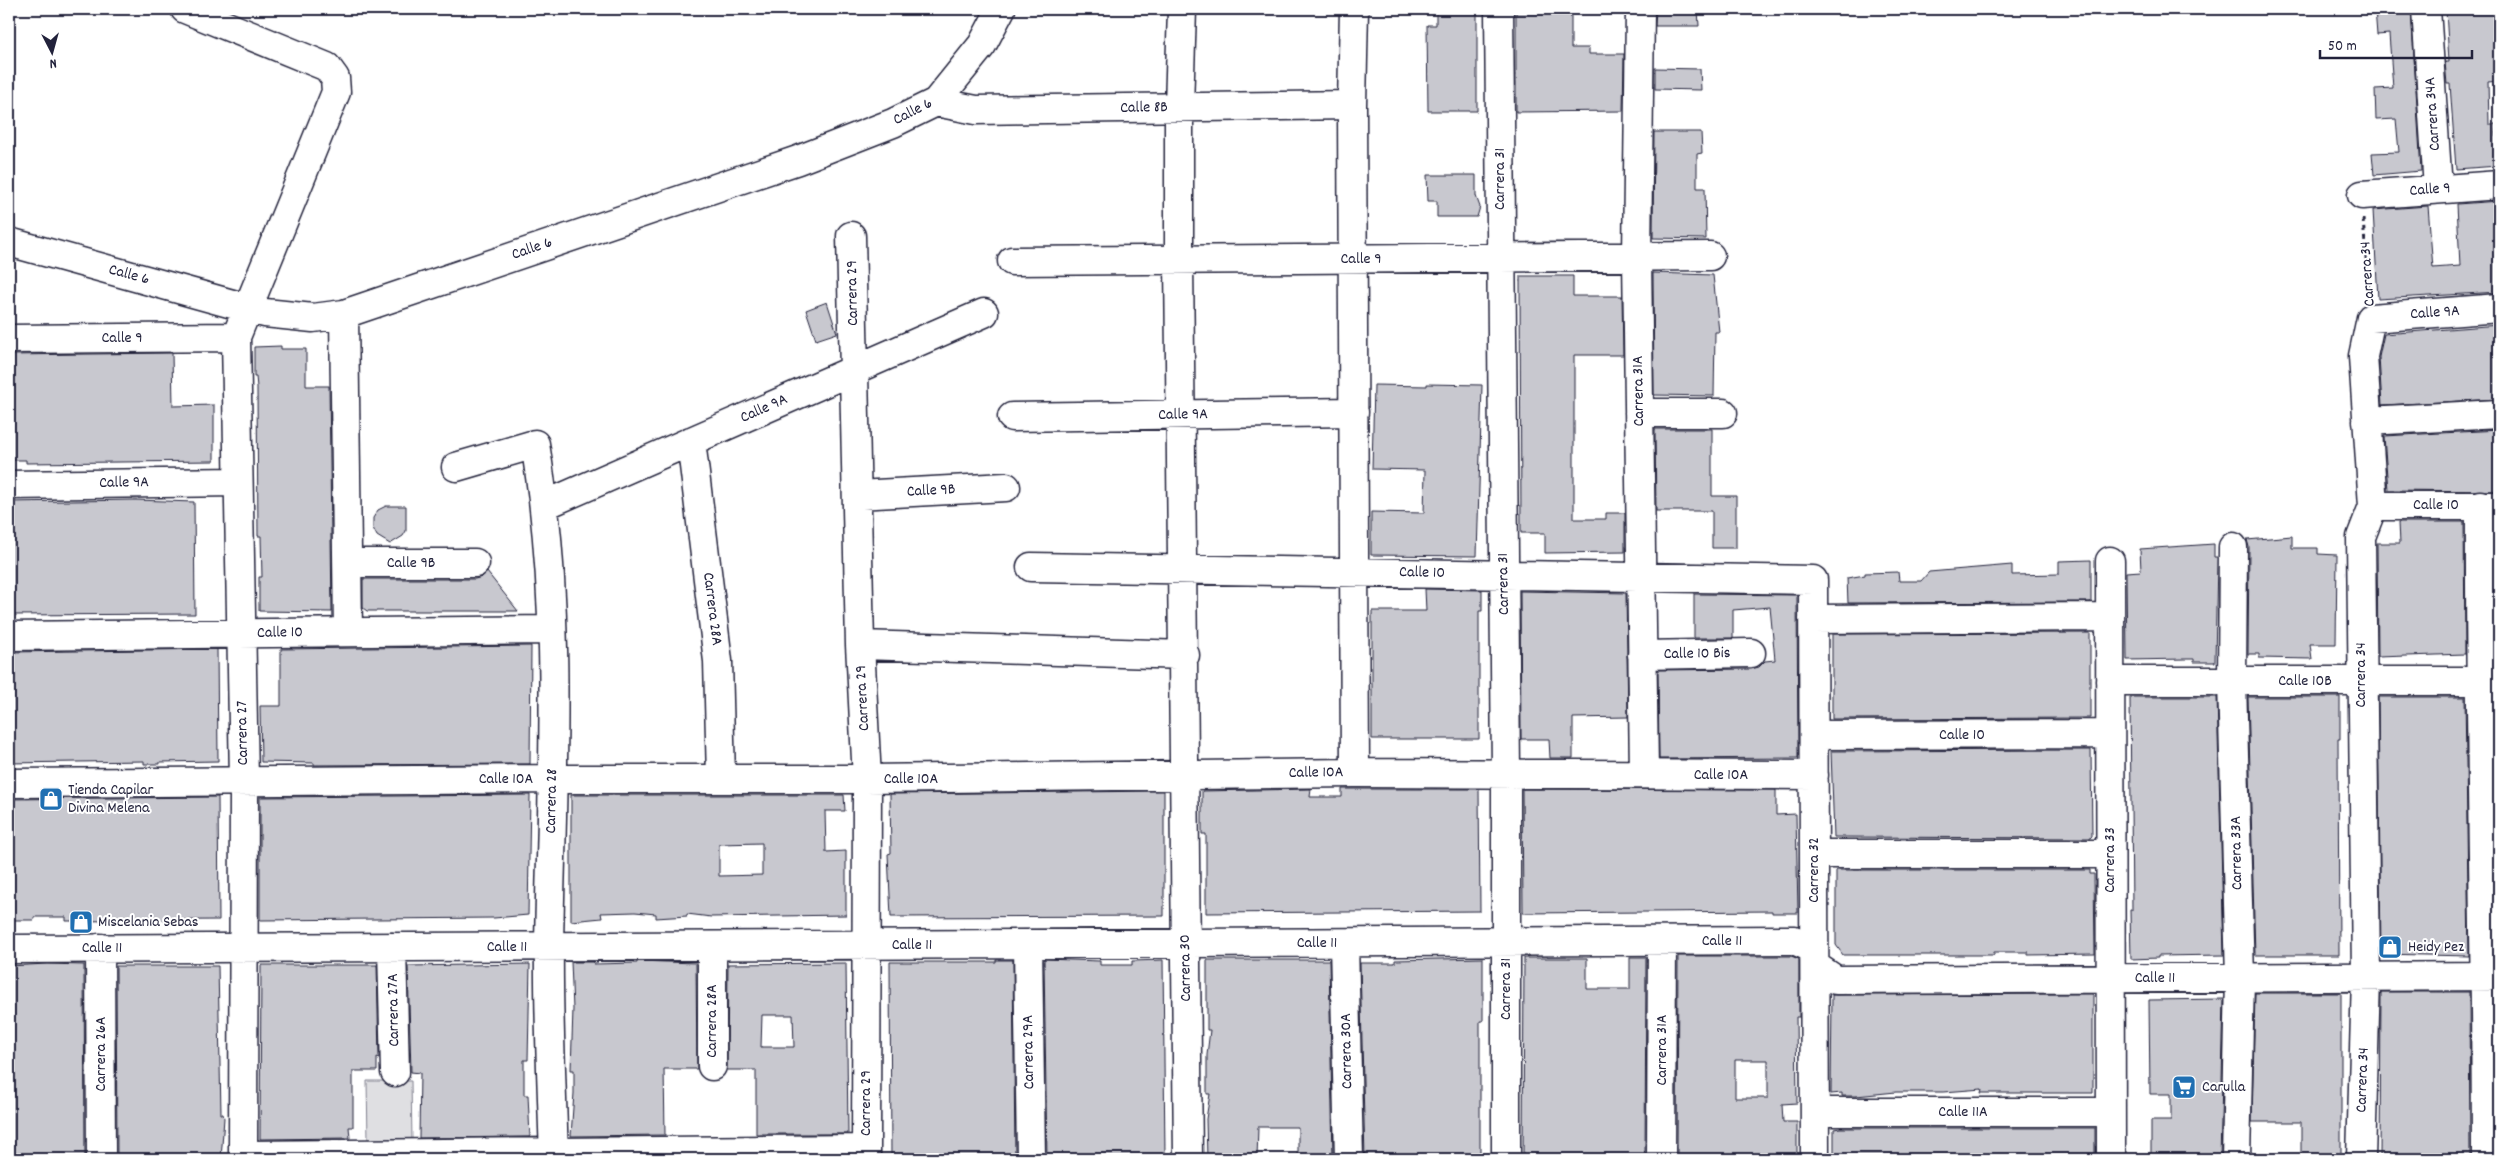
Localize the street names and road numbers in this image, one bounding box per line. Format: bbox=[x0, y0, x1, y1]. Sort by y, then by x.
street label: Carrera 34A bbox=[2419, 76, 2447, 152]
street label: Calle 6 bbox=[889, 92, 937, 132]
street label: Calle 8B bbox=[1120, 96, 1168, 120]
street label: Carrera 31 bbox=[1489, 148, 1512, 210]
street label: Calle 9 bbox=[2409, 177, 2451, 203]
street label: Calle 6 bbox=[509, 231, 556, 267]
street label: Carrera 34 bbox=[2354, 241, 2382, 307]
street label: Calle 9 bbox=[1340, 248, 1382, 271]
street label: Calle 6 bbox=[106, 259, 152, 292]
street label: Carrera 29 bbox=[841, 260, 865, 326]
street label: Calle 9A bbox=[2409, 300, 2461, 326]
street label: Calle 9 bbox=[101, 327, 143, 350]
street label: Carrera 31A bbox=[1627, 355, 1651, 427]
street label: Calle 9A bbox=[737, 388, 792, 430]
street label: Calle 9A bbox=[1158, 403, 1208, 427]
street label: Calle 9A bbox=[99, 471, 149, 495]
street label: Calle 9B bbox=[906, 478, 956, 504]
street label: Calle 10 bbox=[2413, 494, 2459, 517]
street label: Calle 9B bbox=[387, 552, 435, 575]
street label: Carrera 31 bbox=[1492, 553, 1516, 615]
street label: Calle 10 bbox=[1399, 561, 1445, 585]
street label: Carrera 28A bbox=[696, 571, 728, 647]
street label: Calle 10 bbox=[257, 621, 303, 645]
street label: Calle 10 Bis bbox=[1663, 642, 1731, 666]
street label: Carrera 34 bbox=[2350, 642, 2373, 708]
street label: Carrera 29 bbox=[850, 665, 876, 731]
street label: Calle 10B bbox=[2278, 670, 2332, 693]
street label: Carrera 27 bbox=[231, 701, 255, 765]
street label: Calle 10 bbox=[1939, 724, 1985, 747]
street label: Calle 10A bbox=[1288, 761, 1344, 785]
street label: Calle 10A bbox=[1694, 764, 1749, 787]
street label: Calle 10A bbox=[479, 768, 534, 791]
street label: Carrera 28 bbox=[540, 768, 564, 834]
street label: Calle 10A bbox=[884, 768, 939, 791]
street label: Carrera 33A bbox=[2225, 815, 2249, 890]
street label: Carrera 33 bbox=[2099, 827, 2122, 893]
street label: Carrera 32 bbox=[1803, 837, 1826, 903]
street label: Calle 11 bbox=[1702, 930, 1742, 953]
street label: Calle 11 bbox=[1297, 932, 1337, 955]
street label: Calle 11 bbox=[892, 934, 932, 957]
street label: Carrera 30 bbox=[1174, 934, 1198, 1002]
street label: Calle 11 bbox=[487, 936, 527, 959]
street label: Calle 11 bbox=[82, 937, 122, 960]
street label: Carrera 31 bbox=[1495, 958, 1518, 1020]
street label: Calle 11 bbox=[2135, 967, 2175, 990]
street label: Carrera 27A bbox=[382, 973, 406, 1047]
street label: Carrera 28A bbox=[701, 984, 724, 1058]
street label: Carrera 30A bbox=[1335, 1013, 1359, 1089]
street label: Carrera 29A bbox=[1017, 1014, 1041, 1089]
street label: Carrera 31A bbox=[1651, 1014, 1674, 1085]
street label: Carrera 26A bbox=[90, 1016, 113, 1092]
street label: Carrera 34 bbox=[2350, 1047, 2376, 1113]
street label: Carrera 29 bbox=[855, 1070, 878, 1136]
street label: Calle 11A bbox=[1938, 1101, 1988, 1124]

